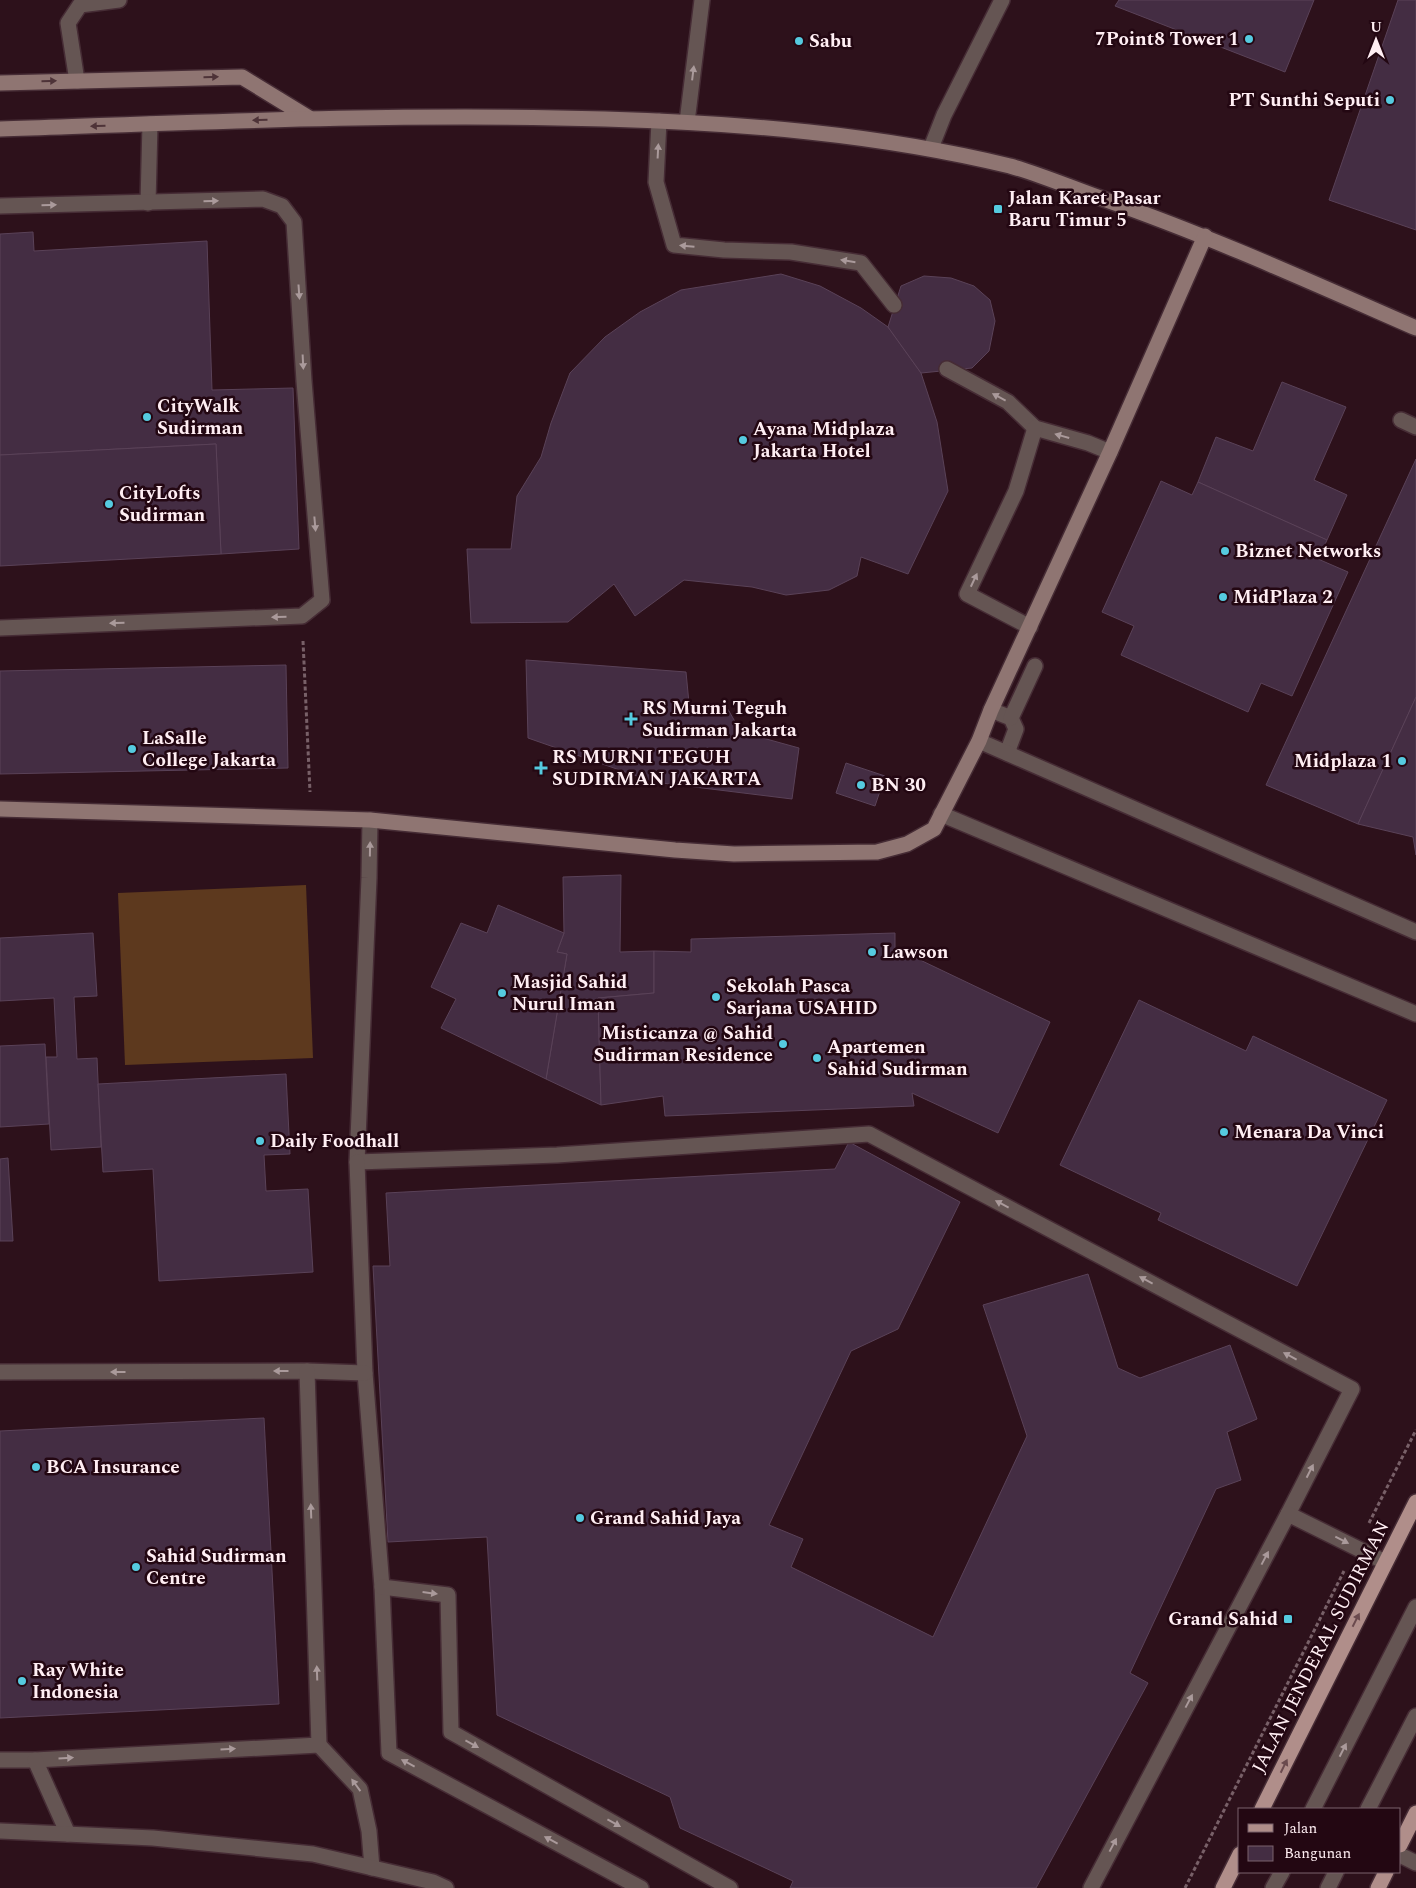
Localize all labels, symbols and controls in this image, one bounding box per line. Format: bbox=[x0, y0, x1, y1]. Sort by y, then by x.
north arrow bbox=[1351, 15, 1401, 65]
text: U bbox=[1370, 17, 1382, 38]
place label: 7Point8 Tower 1 bbox=[1095, 25, 1239, 54]
place label: Sabu bbox=[809, 27, 852, 56]
marker: 7Point8 Tower 1 bbox=[1243, 33, 1255, 45]
marker: Sabu bbox=[793, 35, 805, 47]
one-way arrow bbox=[689, 65, 697, 81]
one-way arrow bbox=[203, 73, 219, 81]
one-way arrow bbox=[41, 77, 57, 85]
place label: PT Sunthi Seputi bbox=[1228, 86, 1380, 115]
marker: PT Sunthi Seputi bbox=[1384, 94, 1396, 106]
one-way arrow bbox=[252, 116, 268, 124]
one-way arrow bbox=[90, 122, 106, 130]
one-way arrow bbox=[654, 143, 662, 159]
place label: Jalan Karet Pasar Baru Timur 5 bbox=[1008, 184, 1161, 235]
one-way arrow bbox=[203, 196, 219, 204]
one-way arrow bbox=[41, 201, 57, 209]
marker: Jalan Karet Pasar Baru Timur 5 bbox=[992, 203, 1004, 215]
one-way arrow bbox=[679, 242, 695, 250]
one-way arrow bbox=[840, 257, 856, 265]
one-way arrow bbox=[295, 284, 303, 300]
one-way arrow bbox=[299, 355, 307, 371]
place label: CityWalk Sudirman bbox=[157, 392, 243, 443]
one-way arrow bbox=[992, 392, 1005, 401]
marker: CityWalk Sudirman bbox=[141, 411, 153, 423]
place label: Ayana Midplaza Jakarta Hotel bbox=[753, 415, 895, 466]
one-way arrow bbox=[1054, 431, 1069, 439]
marker: Ayana Midplaza Jakarta Hotel bbox=[737, 434, 749, 446]
place label: CityLofts Sudirman bbox=[119, 479, 205, 530]
marker: CityLofts Sudirman bbox=[103, 498, 115, 510]
one-way arrow bbox=[312, 517, 320, 533]
place label: Biznet Networks bbox=[1235, 537, 1381, 566]
marker: Biznet Networks bbox=[1219, 545, 1231, 557]
one-way arrow bbox=[970, 573, 978, 587]
place label: MidPlaza 2 bbox=[1233, 583, 1333, 612]
marker: MidPlaza 2 bbox=[1217, 591, 1229, 603]
one-way arrow bbox=[271, 614, 287, 622]
one-way arrow bbox=[108, 620, 124, 628]
place label: RS Murni Teguh Sudirman Jakarta bbox=[642, 694, 797, 745]
marker: RS Murni Teguh Sudirman Jakarta bbox=[624, 712, 638, 726]
place label: LaSalle College Jakarta bbox=[142, 724, 276, 775]
marker: LaSalle College Jakarta bbox=[126, 743, 138, 755]
place label: RS MURNI TEGUH SUDIRMAN JAKARTA bbox=[552, 743, 762, 794]
place label: Midplaza 1 bbox=[1294, 747, 1392, 776]
marker: Midplaza 1 bbox=[1396, 755, 1408, 767]
marker: RS MURNI TEGUH SUDIRMAN JAKARTA bbox=[534, 761, 548, 775]
place label: BN 30 bbox=[871, 771, 926, 800]
marker: BN 30 bbox=[855, 779, 867, 791]
one-way arrow bbox=[366, 841, 374, 857]
place label: Lawson bbox=[882, 938, 949, 967]
marker: Lawson bbox=[866, 946, 878, 958]
place label: Masjid Sahid Nurul Iman bbox=[512, 968, 627, 1019]
place label: Sekolah Pasca Sarjana USAHID bbox=[726, 972, 877, 1023]
marker: Masjid Sahid Nurul Iman bbox=[496, 987, 508, 999]
marker: Sekolah Pasca Sarjana USAHID bbox=[710, 991, 722, 1003]
place label: Misticanza @ Sahid Sudirman Residence bbox=[594, 1019, 773, 1070]
place label: Apartemen Sahid Sudirman bbox=[827, 1033, 968, 1084]
marker: Misticanza @ Sahid Sudirman Residence bbox=[777, 1038, 789, 1050]
marker: Apartemen Sahid Sudirman bbox=[811, 1052, 823, 1064]
place label: Menara Da Vinci bbox=[1234, 1118, 1384, 1147]
marker: Menara Da Vinci bbox=[1218, 1126, 1230, 1138]
place label: Daily Foodhall bbox=[270, 1127, 399, 1156]
marker: Daily Foodhall bbox=[254, 1135, 266, 1147]
one-way arrow bbox=[995, 1200, 1010, 1208]
one-way arrow bbox=[1139, 1276, 1153, 1284]
one-way arrow bbox=[1283, 1352, 1297, 1360]
one-way arrow bbox=[273, 1367, 289, 1375]
one-way arrow bbox=[110, 1368, 126, 1376]
place label: BCA Insurance bbox=[46, 1453, 180, 1482]
marker: BCA Insurance bbox=[30, 1461, 42, 1473]
one-way arrow bbox=[1306, 1463, 1314, 1478]
one-way arrow bbox=[307, 1502, 315, 1518]
place label: Grand Sahid Jaya bbox=[590, 1504, 741, 1533]
marker: Grand Sahid Jaya bbox=[574, 1512, 586, 1524]
street label: JALAN JENDERAL SUDIRMAN bbox=[1245, 1516, 1397, 1778]
one-way arrow bbox=[1335, 1536, 1350, 1544]
place label: Sahid Sudirman Centre bbox=[146, 1542, 287, 1593]
one-way arrow bbox=[1261, 1550, 1269, 1565]
marker: Sahid Sudirman Centre bbox=[130, 1561, 142, 1573]
one-way arrow bbox=[423, 1589, 439, 1597]
place label: Grand Sahid bbox=[1168, 1605, 1278, 1634]
marker: Grand Sahid bbox=[1282, 1613, 1294, 1625]
one-way arrow bbox=[1353, 1613, 1361, 1627]
place label: Ray White Indonesia bbox=[32, 1656, 124, 1707]
one-way arrow bbox=[313, 1665, 321, 1681]
marker: Ray White Indonesia bbox=[16, 1675, 28, 1687]
one-way arrow bbox=[1185, 1694, 1193, 1709]
one-way arrow bbox=[465, 1740, 479, 1749]
one-way arrow bbox=[1339, 1743, 1347, 1757]
one-way arrow bbox=[221, 1745, 237, 1753]
one-way arrow bbox=[58, 1753, 74, 1761]
one-way arrow bbox=[1280, 1758, 1288, 1773]
one-way arrow bbox=[402, 1759, 415, 1768]
one-way arrow bbox=[351, 1779, 361, 1792]
legend bbox=[1238, 1808, 1401, 1873]
text: Jalan bbox=[1284, 1817, 1317, 1840]
one-way arrow bbox=[607, 1819, 621, 1828]
one-way arrow bbox=[544, 1836, 559, 1844]
one-way arrow bbox=[1109, 1838, 1117, 1852]
text: Bangunan bbox=[1284, 1842, 1351, 1865]

